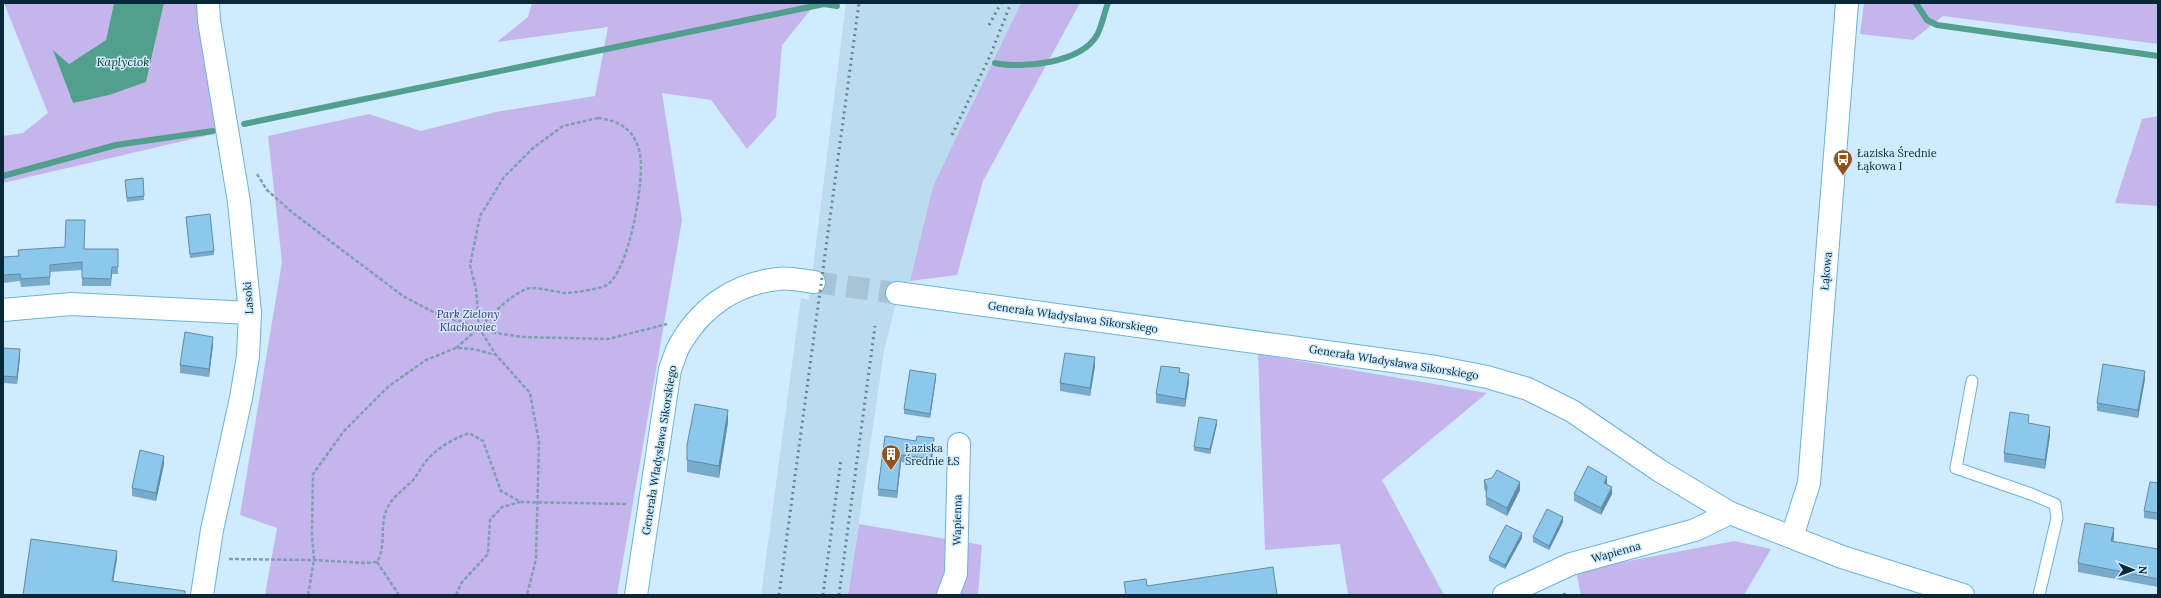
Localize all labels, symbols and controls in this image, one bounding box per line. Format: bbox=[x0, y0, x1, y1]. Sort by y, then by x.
water label: Kaplyciok bbox=[96, 54, 150, 69]
place label: Łaziska Średnie Łąkowa I bbox=[1857, 146, 1937, 173]
bus stop icon: Łaziska Średnie Łąkowa I bbox=[1832, 148, 1854, 176]
street label: Łąkowa bbox=[1817, 251, 1835, 291]
street label: Lasoki bbox=[240, 281, 256, 315]
street label: Generała Władysława Sikorskiego bbox=[987, 298, 1159, 336]
park label: Park Zielony Klachowiec bbox=[437, 307, 500, 334]
street label: Generała Władysława Sikorskiego bbox=[1308, 342, 1480, 382]
street label: Generała Władysława Sikorskiego bbox=[639, 364, 679, 536]
place label: Łaziska Średnie ŁS bbox=[905, 441, 960, 468]
building icon: Łaziska Średnie ŁS bbox=[880, 443, 902, 471]
street label: Wapienna bbox=[950, 494, 964, 546]
street label: Wapienna bbox=[1590, 538, 1643, 566]
north arrow bbox=[2113, 550, 2153, 590]
text: N bbox=[2136, 566, 2150, 575]

